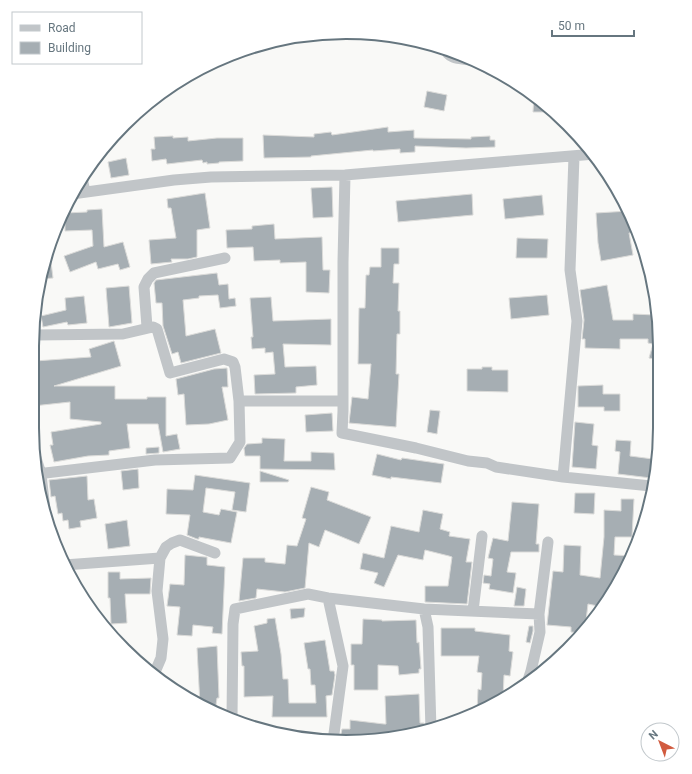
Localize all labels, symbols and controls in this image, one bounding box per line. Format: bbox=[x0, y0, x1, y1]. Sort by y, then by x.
legend bbox=[12, 12, 142, 64]
scale bar bbox=[552, 12, 634, 38]
text: 50 m bbox=[558, 19, 585, 33]
text: Road bbox=[48, 21, 76, 35]
text: Building bbox=[48, 41, 91, 55]
north arrow bbox=[640, 722, 680, 762]
text: N bbox=[646, 727, 661, 742]

